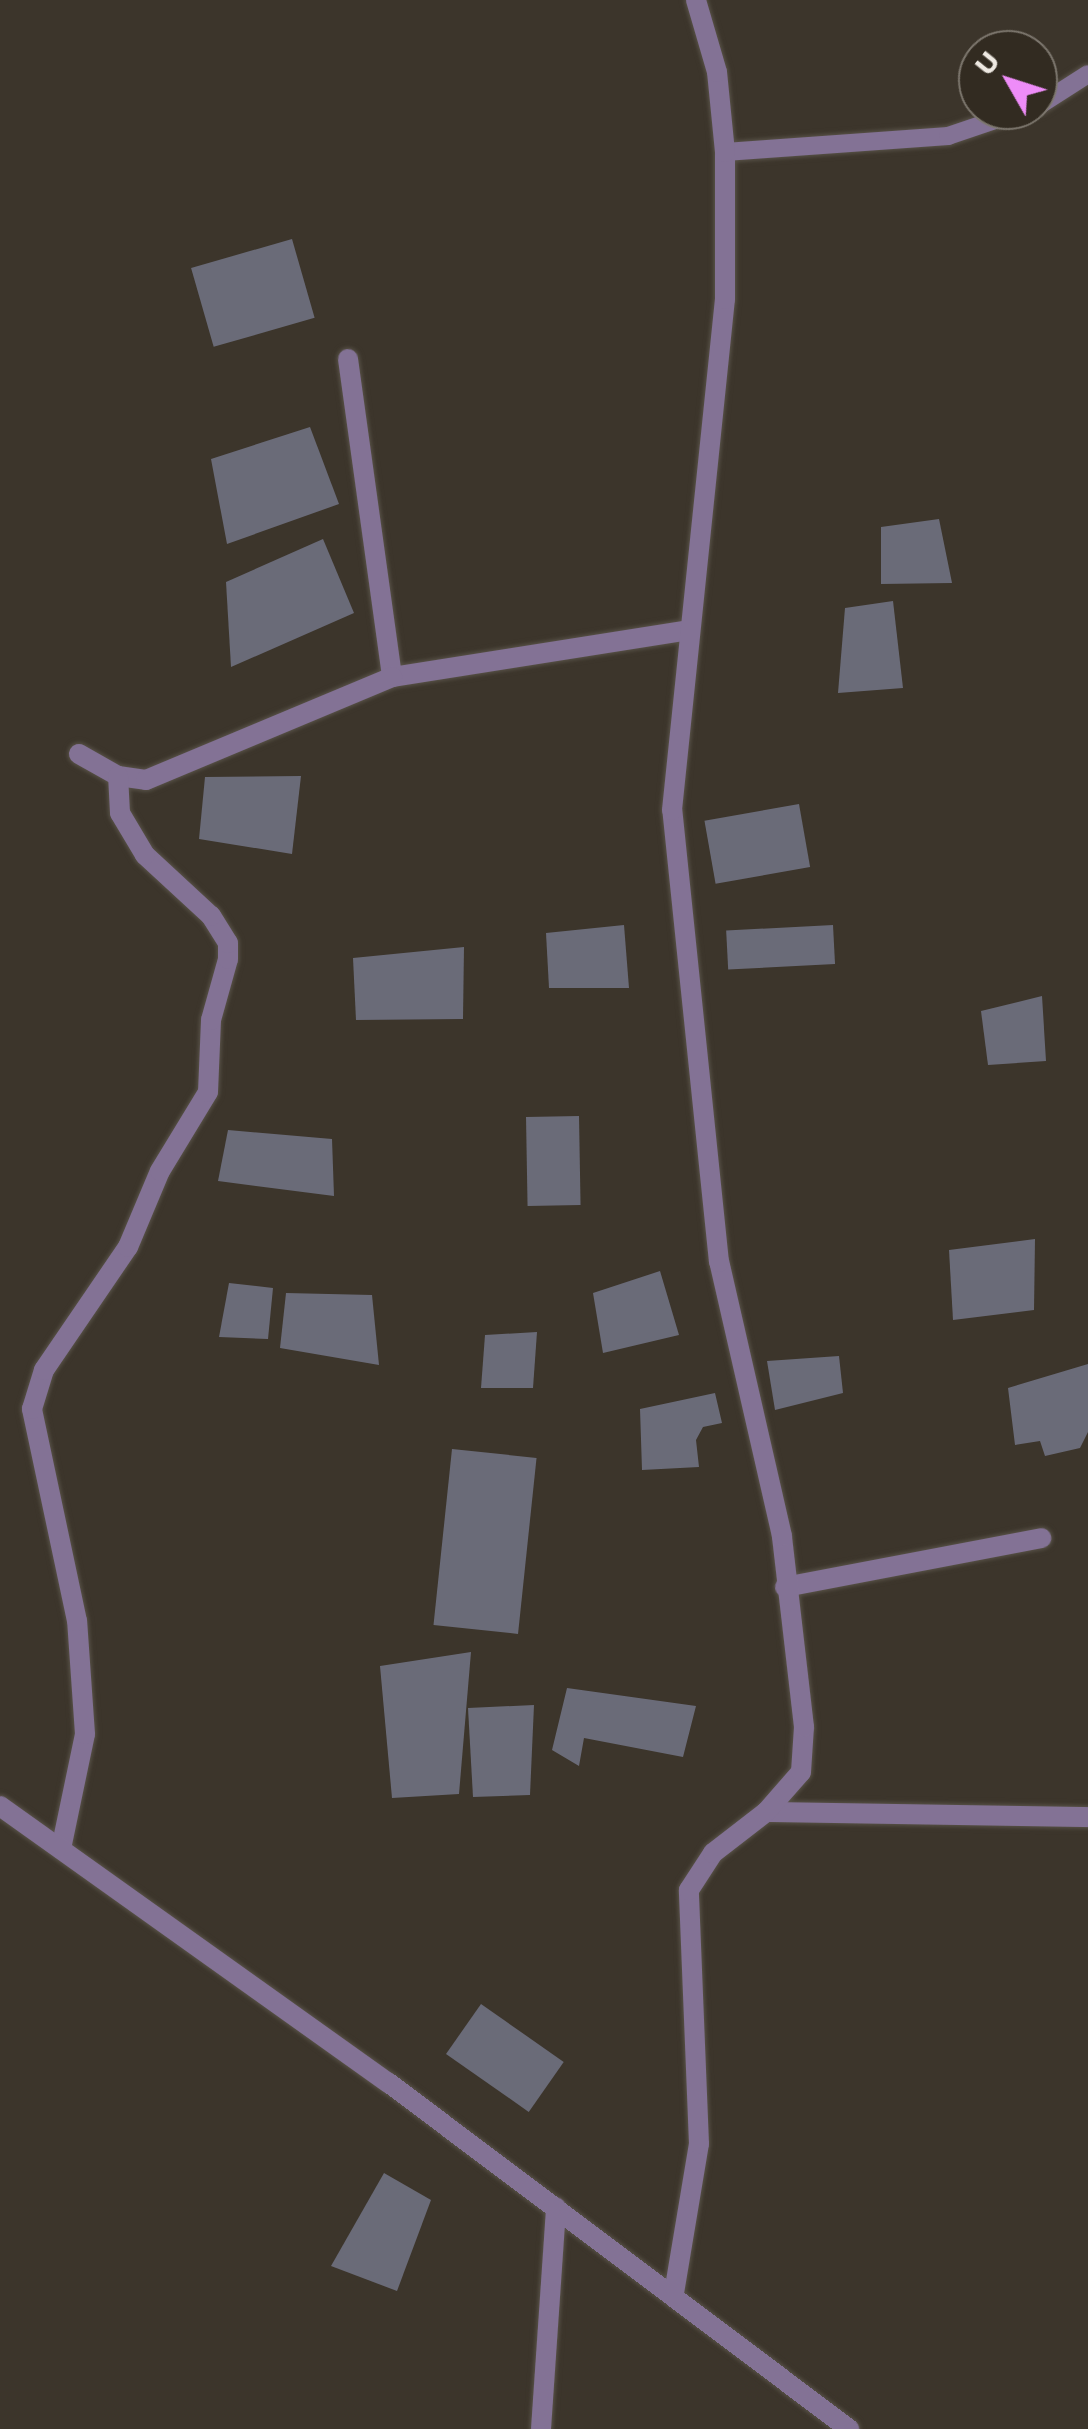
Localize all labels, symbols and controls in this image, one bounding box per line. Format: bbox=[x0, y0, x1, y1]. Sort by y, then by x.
north arrow bbox=[958, 30, 1058, 130]
text: U bbox=[967, 44, 1006, 81]

